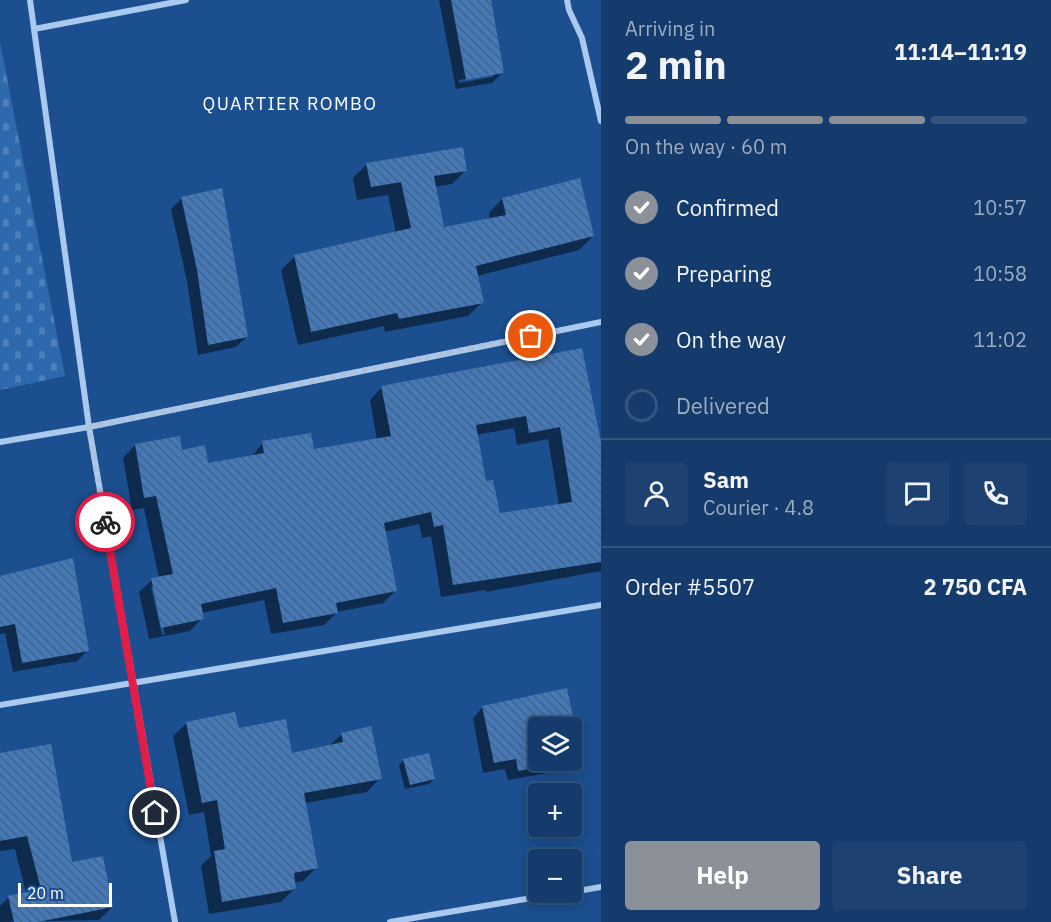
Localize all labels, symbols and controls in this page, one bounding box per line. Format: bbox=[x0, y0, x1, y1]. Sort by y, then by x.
text: Arriving in bbox=[625, 15, 715, 42]
text: 11:14–11:19 bbox=[894, 37, 1027, 66]
text: 2 min bbox=[625, 39, 727, 90]
district label: QUARTIER ROMBO bbox=[202, 92, 378, 115]
text: On the way · 60 m bbox=[625, 133, 787, 160]
icon: check bbox=[625, 191, 658, 224]
text: Confirmed bbox=[676, 193, 779, 222]
text: 10:57 bbox=[973, 194, 1027, 221]
icon: check bbox=[625, 257, 658, 290]
text: Preparing bbox=[676, 259, 771, 288]
text: 10:58 bbox=[973, 260, 1027, 287]
pin bbox=[505, 310, 556, 361]
icon: bag bbox=[514, 319, 547, 352]
icon: check bbox=[625, 323, 658, 356]
text: On the way bbox=[676, 325, 786, 354]
text: 11:02 bbox=[973, 326, 1027, 353]
text: Delivered bbox=[676, 391, 770, 420]
button: person bbox=[625, 462, 688, 525]
button: chat bbox=[886, 462, 949, 525]
button: phone bbox=[964, 462, 1027, 525]
text: Sam bbox=[703, 465, 749, 494]
courier bbox=[75, 492, 135, 552]
text: Courier · 4.8 bbox=[703, 494, 814, 521]
icon: bike bbox=[89, 506, 122, 539]
text: Order #5507 bbox=[625, 572, 755, 601]
text: 2 750 CFA bbox=[923, 572, 1027, 601]
map controls bbox=[528, 717, 582, 903]
button: layers bbox=[528, 717, 582, 771]
button: + bbox=[528, 783, 582, 837]
pin bbox=[129, 787, 180, 838]
icon: home bbox=[138, 796, 171, 829]
button: Help bbox=[625, 841, 820, 910]
button: Share bbox=[832, 841, 1027, 910]
button: − bbox=[528, 849, 582, 903]
scale bar bbox=[18, 880, 112, 908]
text: 20 m bbox=[27, 883, 64, 903]

